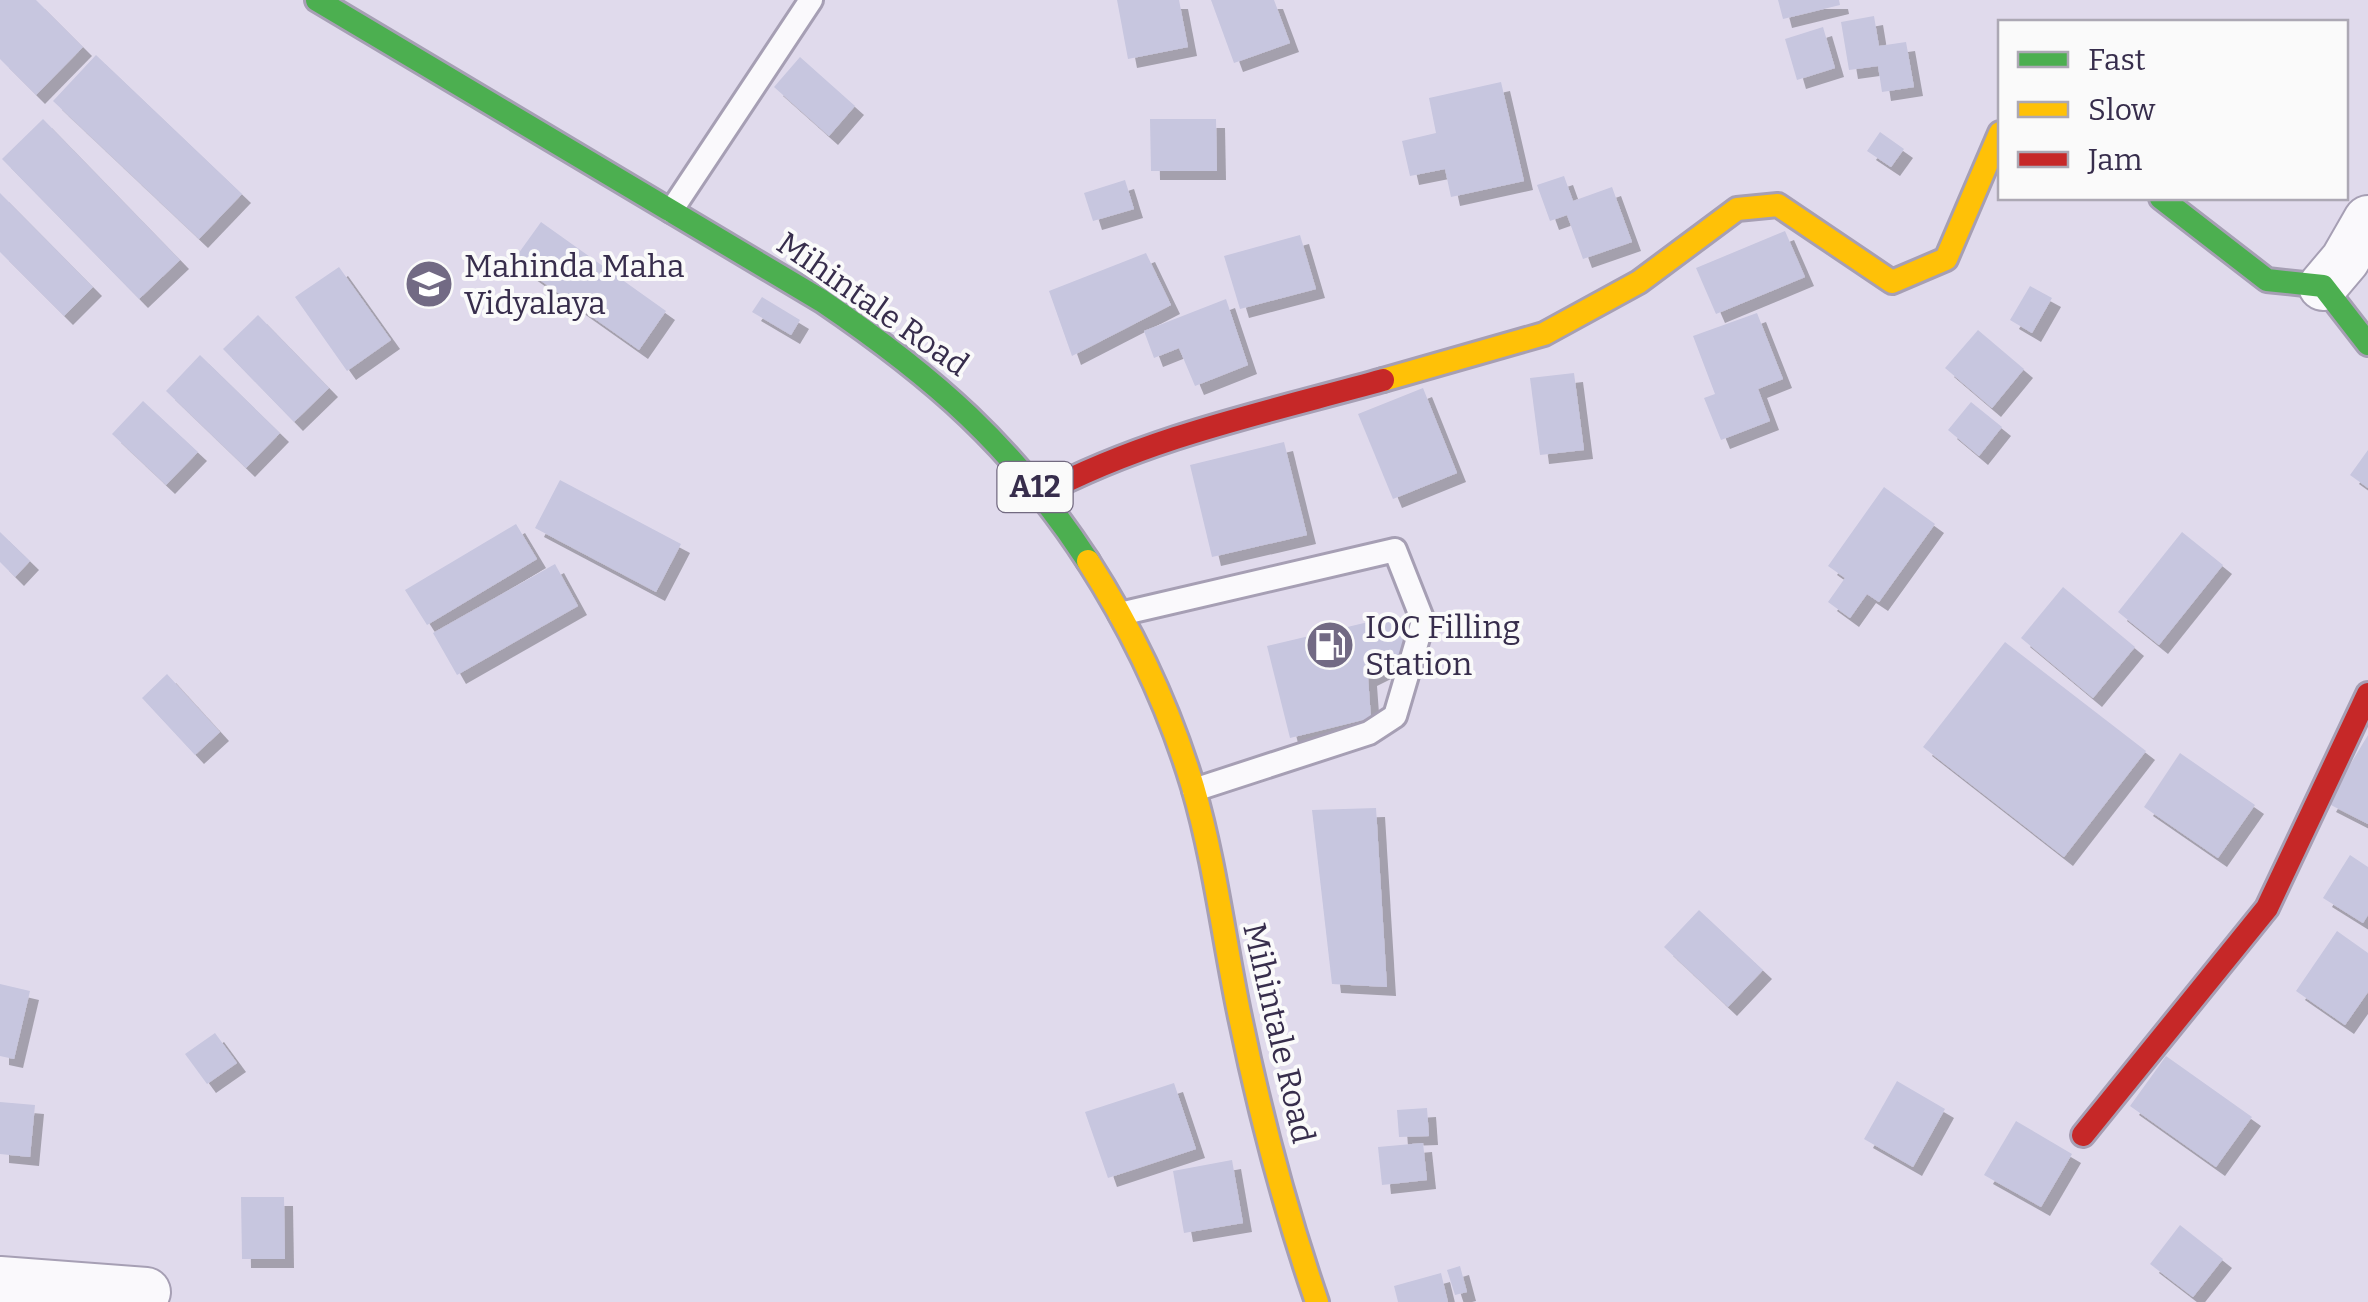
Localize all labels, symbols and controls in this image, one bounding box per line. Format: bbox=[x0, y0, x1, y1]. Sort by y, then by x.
legend bbox=[1998, 20, 2348, 200]
text: Fast bbox=[2088, 42, 2146, 78]
text: Slow bbox=[2088, 92, 2156, 128]
text: Jam bbox=[2087, 142, 2143, 178]
street label: Mihintale Road bbox=[770, 224, 976, 384]
place label: Mahinda Maha Vidyalaya bbox=[464, 247, 685, 322]
school or university icon: Mahinda Maha Vidyalaya bbox=[403, 258, 455, 310]
road number: A12 bbox=[998, 462, 1072, 512]
place label: IOC Filling Station bbox=[1365, 608, 1520, 683]
fuel station icon: IOC Filling Station bbox=[1304, 619, 1356, 671]
street label: Mihintale Road bbox=[1235, 919, 1323, 1147]

